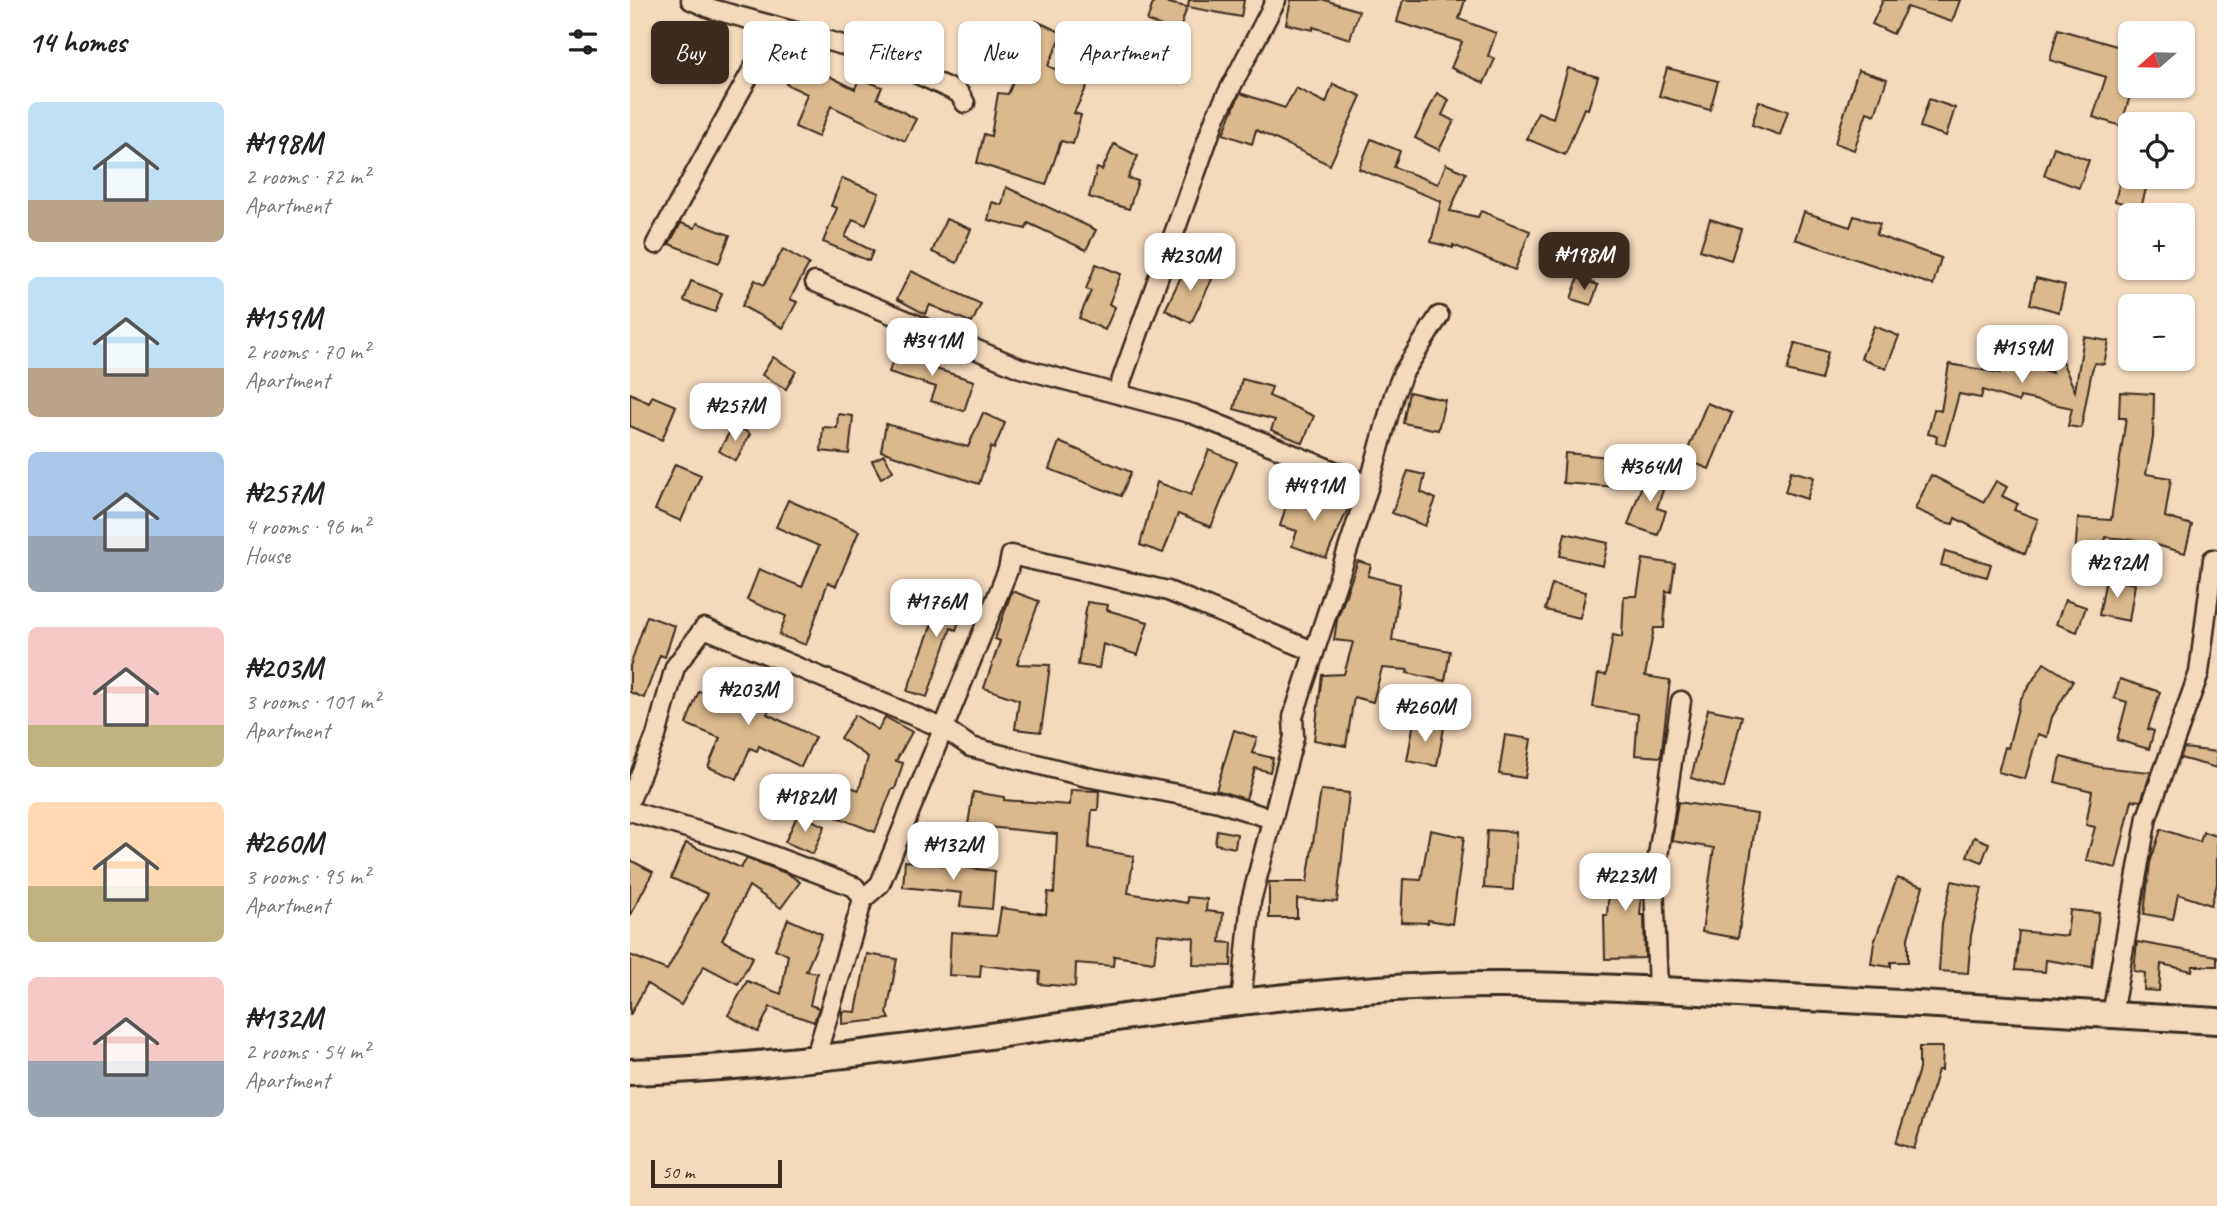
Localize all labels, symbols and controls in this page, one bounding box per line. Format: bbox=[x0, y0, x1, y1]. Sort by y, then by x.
chip: Buy bbox=[651, 21, 729, 84]
chip: Rent bbox=[743, 21, 830, 84]
chip: Filters bbox=[844, 21, 944, 84]
chip: New bbox=[958, 21, 1041, 84]
chip: Apartment bbox=[1055, 21, 1191, 84]
north arrow bbox=[2118, 21, 2194, 98]
map controls bbox=[2118, 21, 2195, 371]
text: 14 homes bbox=[28, 23, 126, 61]
icon: filters bbox=[564, 23, 602, 61]
button: locate bbox=[2118, 112, 2195, 189]
text: ₦198M bbox=[245, 124, 322, 162]
icon: home bbox=[84, 130, 168, 214]
text: 2 rooms · 72 m² bbox=[245, 162, 369, 191]
text: Apartment bbox=[245, 191, 330, 220]
button: + bbox=[2118, 203, 2195, 280]
pin: ₦198M bbox=[1535, 232, 1633, 292]
pin: ₦230M bbox=[1141, 233, 1239, 293]
text: ₦198M bbox=[1555, 240, 1613, 269]
text: ₦230M bbox=[1160, 241, 1220, 270]
button: − bbox=[2118, 294, 2195, 371]
text: ₦159M bbox=[245, 299, 321, 337]
icon: home bbox=[84, 305, 168, 389]
pin: ₦341M bbox=[883, 318, 981, 378]
text: ₦341M bbox=[902, 326, 962, 355]
pin: ₦159M bbox=[1973, 326, 2071, 385]
text: ₦159M bbox=[1993, 333, 2051, 362]
text: 2 rooms · 70 m² bbox=[245, 337, 369, 366]
text: Apartment bbox=[245, 366, 330, 395]
pin: ₦257M bbox=[686, 384, 784, 443]
text: ₦257M bbox=[706, 391, 764, 420]
pin: ₦364M bbox=[1601, 444, 1699, 504]
text: ₦364M bbox=[1620, 452, 1680, 481]
pin: ₦491M bbox=[1265, 463, 1363, 523]
text: ₦491M bbox=[1285, 471, 1343, 500]
text: ₦257M bbox=[245, 474, 322, 512]
icon: home bbox=[84, 480, 168, 564]
text: 4 rooms · 96 m² bbox=[245, 512, 369, 541]
pin: ₦292M bbox=[2068, 540, 2166, 600]
text: House bbox=[245, 541, 290, 570]
text: ₦292M bbox=[2088, 548, 2146, 577]
pin: ₦176M bbox=[887, 580, 985, 639]
text: ₦176M bbox=[906, 587, 966, 616]
text: ₦203M bbox=[245, 649, 322, 687]
icon: home bbox=[84, 655, 168, 739]
pin: ₦203M bbox=[699, 668, 797, 727]
text: ₦203M bbox=[718, 675, 778, 704]
pin: ₦260M bbox=[1376, 684, 1474, 744]
text: 3 rooms · 101 m² bbox=[245, 687, 380, 716]
text: ₦260M bbox=[1395, 692, 1455, 721]
text: Apartment bbox=[245, 716, 330, 745]
pin: ₦182M bbox=[756, 774, 854, 834]
text: ₦182M bbox=[775, 782, 835, 811]
pin: ₦132M bbox=[904, 822, 1002, 882]
text: ₦260M bbox=[245, 824, 323, 862]
icon: home bbox=[84, 830, 168, 914]
text: ₦132M bbox=[923, 830, 983, 859]
pin: ₦223M bbox=[1576, 853, 1674, 913]
text: ₦223M bbox=[1595, 861, 1655, 890]
text: 3 rooms · 95 m² bbox=[245, 862, 369, 891]
text: Apartment bbox=[245, 891, 330, 920]
text: ₦132M bbox=[245, 999, 322, 1037]
icon: home bbox=[84, 1005, 168, 1089]
text: 2 rooms · 54 m² bbox=[245, 1037, 369, 1066]
text: Apartment bbox=[245, 1066, 330, 1095]
scale bar bbox=[651, 1157, 782, 1189]
text: 50 m bbox=[662, 1160, 694, 1184]

